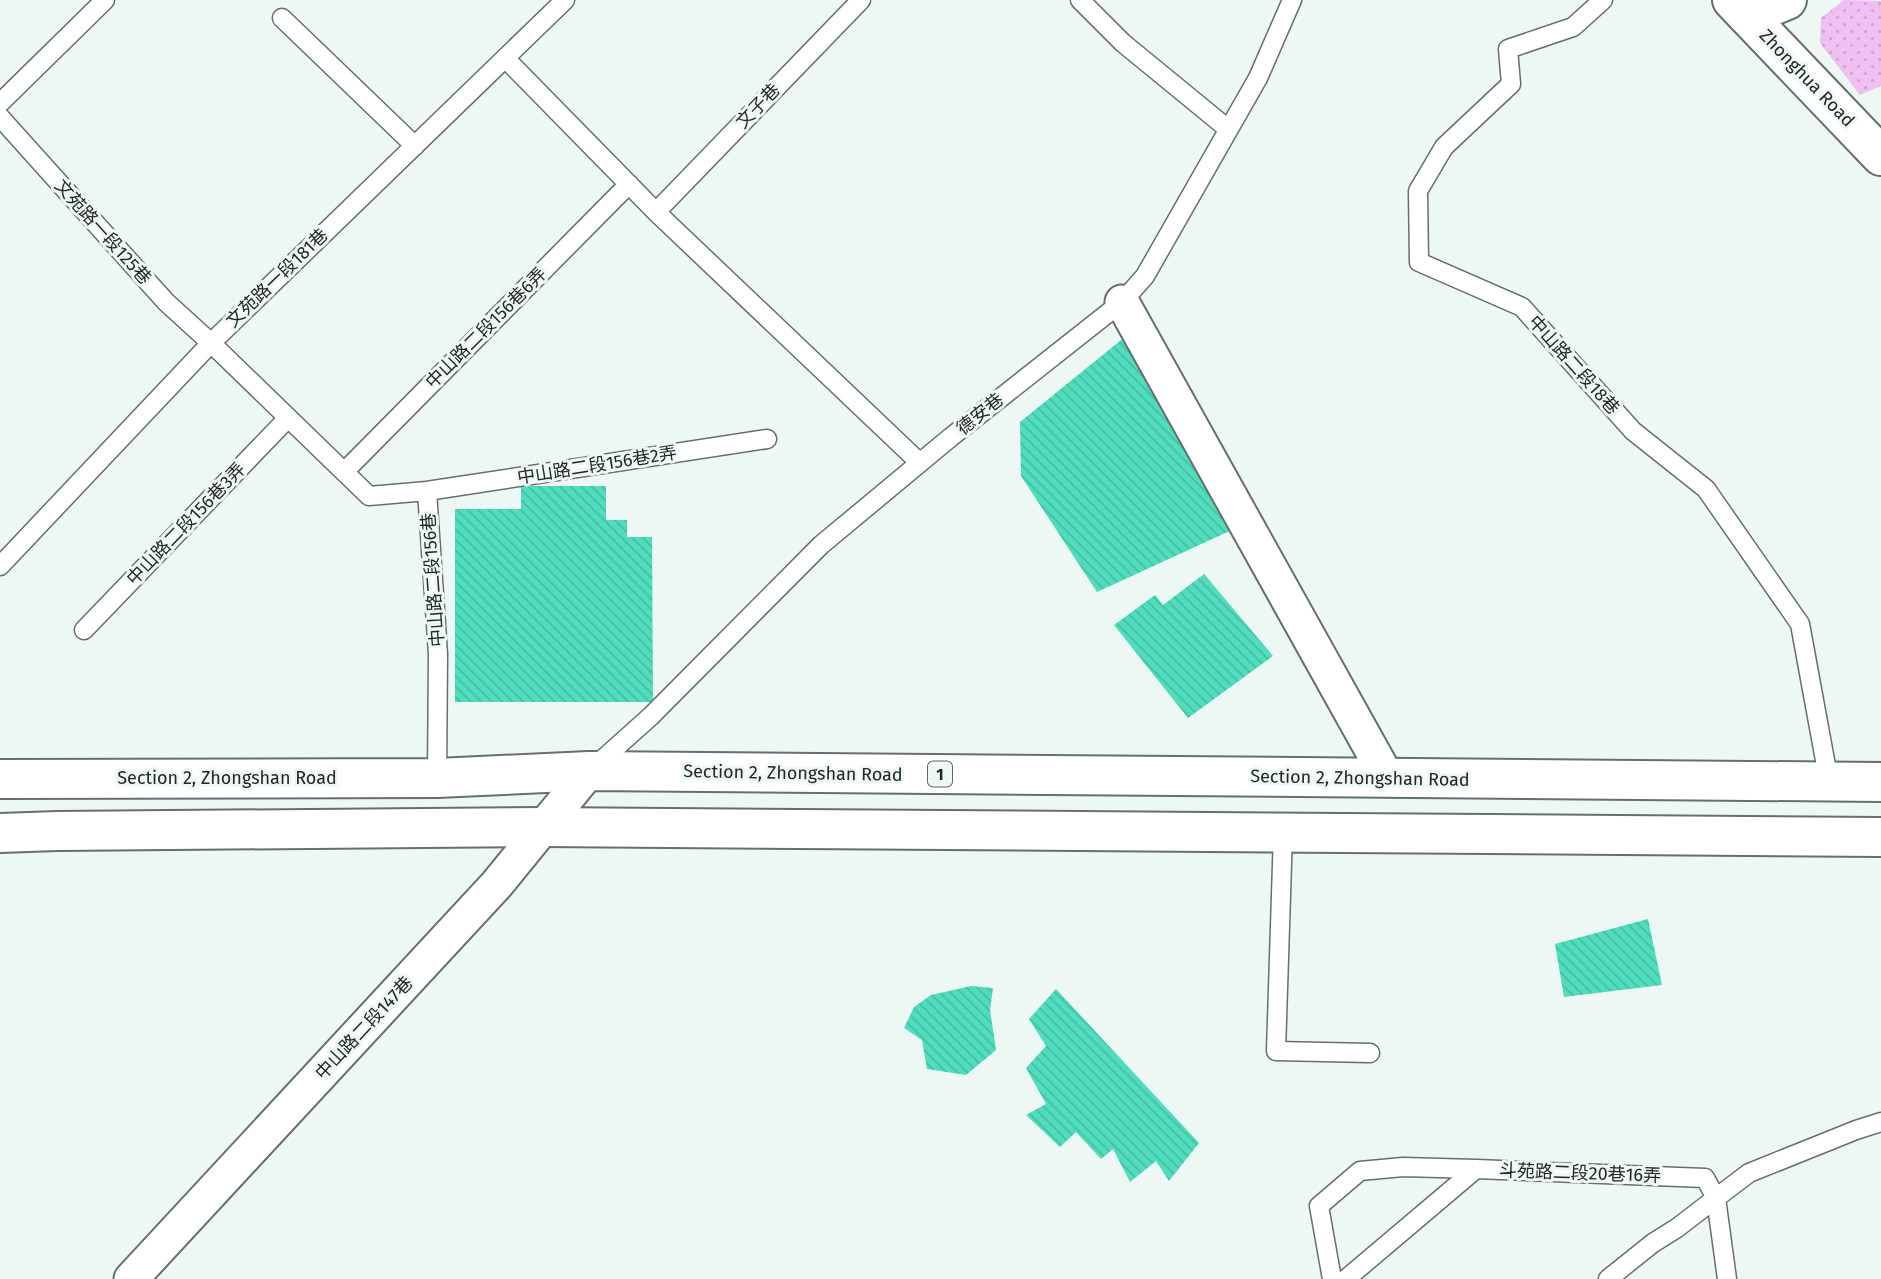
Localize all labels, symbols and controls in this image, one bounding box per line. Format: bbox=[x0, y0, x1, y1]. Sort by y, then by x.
street label: Zhonghua Road bbox=[1755, 25, 1859, 131]
street label: 文子巷 bbox=[731, 79, 785, 133]
street label: 文苑路一段125巷 bbox=[50, 175, 156, 289]
street label: 文苑路一段181巷 bbox=[222, 224, 332, 332]
street label: 中山路二段156巷6弄 bbox=[421, 263, 551, 393]
street label: 中山路二段18巷 bbox=[1524, 311, 1624, 419]
street label: 德安巷 bbox=[952, 388, 1008, 440]
street label: 中山路二段156巷2弄 bbox=[516, 442, 678, 488]
street label: 中山路二段156巷3弄 bbox=[122, 458, 250, 590]
street label: 中山路二段156巷 bbox=[417, 512, 449, 648]
street label: Section 2, Zhongshan Road bbox=[683, 760, 903, 786]
road number: 1 bbox=[928, 762, 952, 786]
street label: Section 2, Zhongshan Road bbox=[1250, 765, 1470, 791]
street label: Section 2, Zhongshan Road bbox=[117, 767, 337, 789]
street label: 中山路二段147巷 bbox=[311, 972, 417, 1084]
street label: 斗苑路二段20巷16弄 bbox=[1498, 1159, 1662, 1187]

